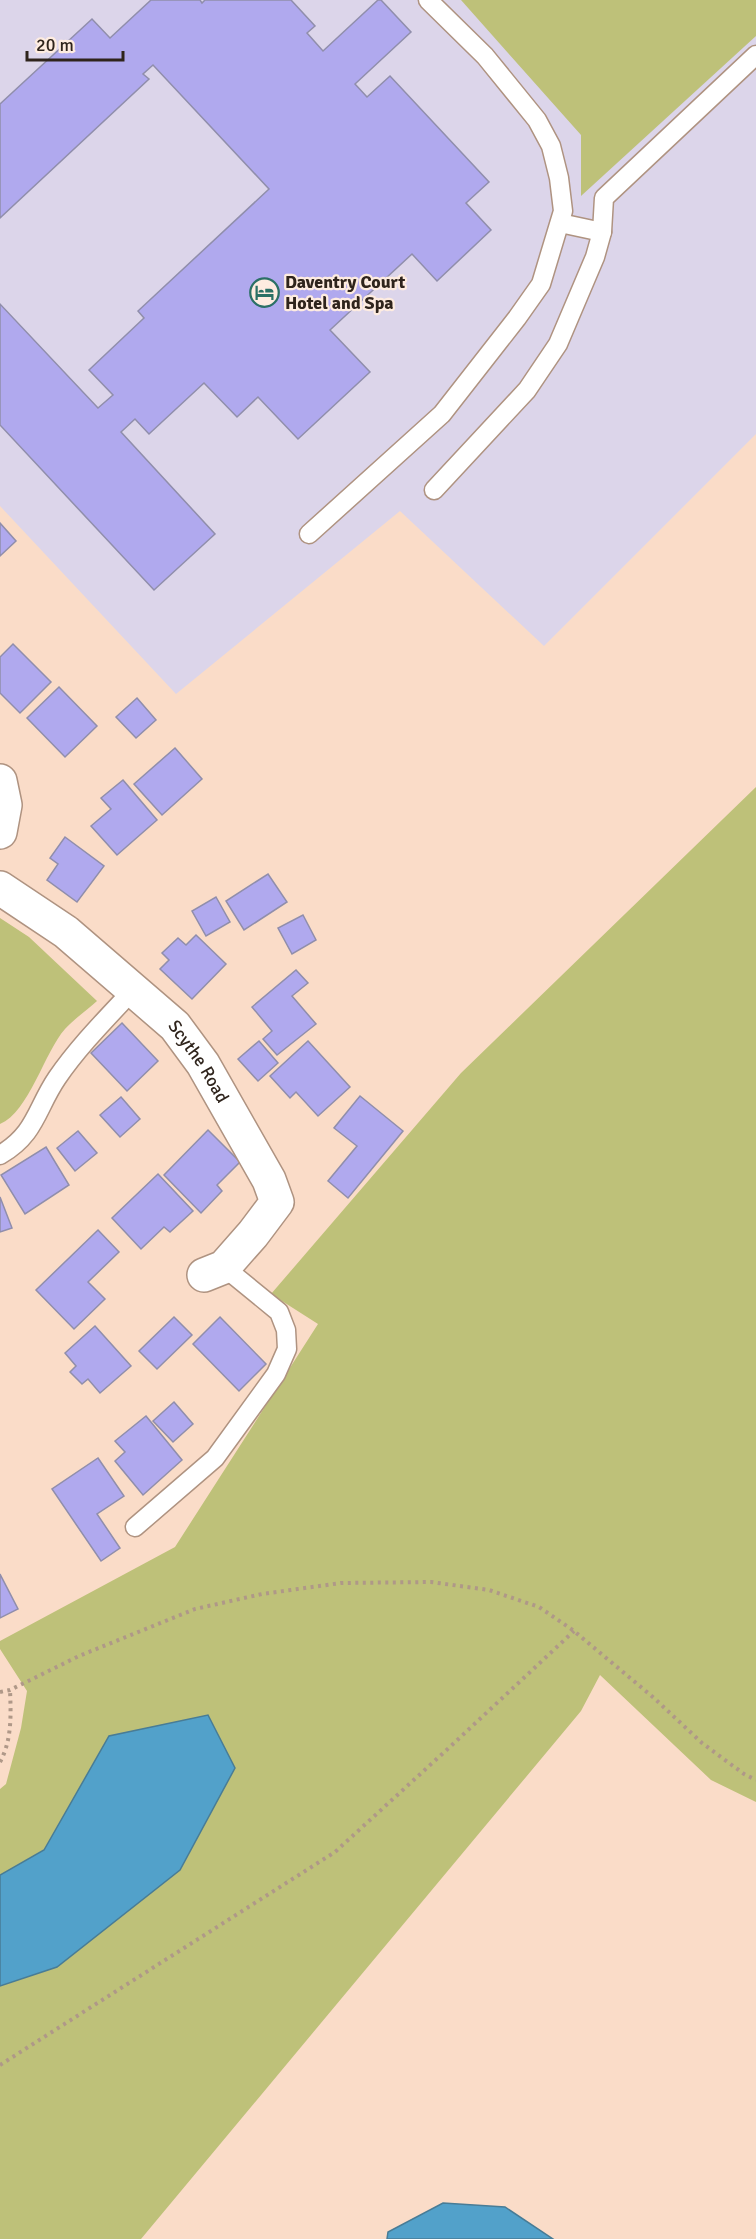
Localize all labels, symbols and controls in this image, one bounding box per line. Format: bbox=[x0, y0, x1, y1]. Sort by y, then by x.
scale bar bbox=[27, 24, 123, 62]
text: 20 m bbox=[36, 34, 74, 56]
place label: Daventry Court Hotel and Spa bbox=[285, 271, 405, 314]
hotel icon: Daventry Court Hotel and Spa bbox=[248, 276, 280, 308]
street label: Scythe Road bbox=[163, 1016, 234, 1107]

